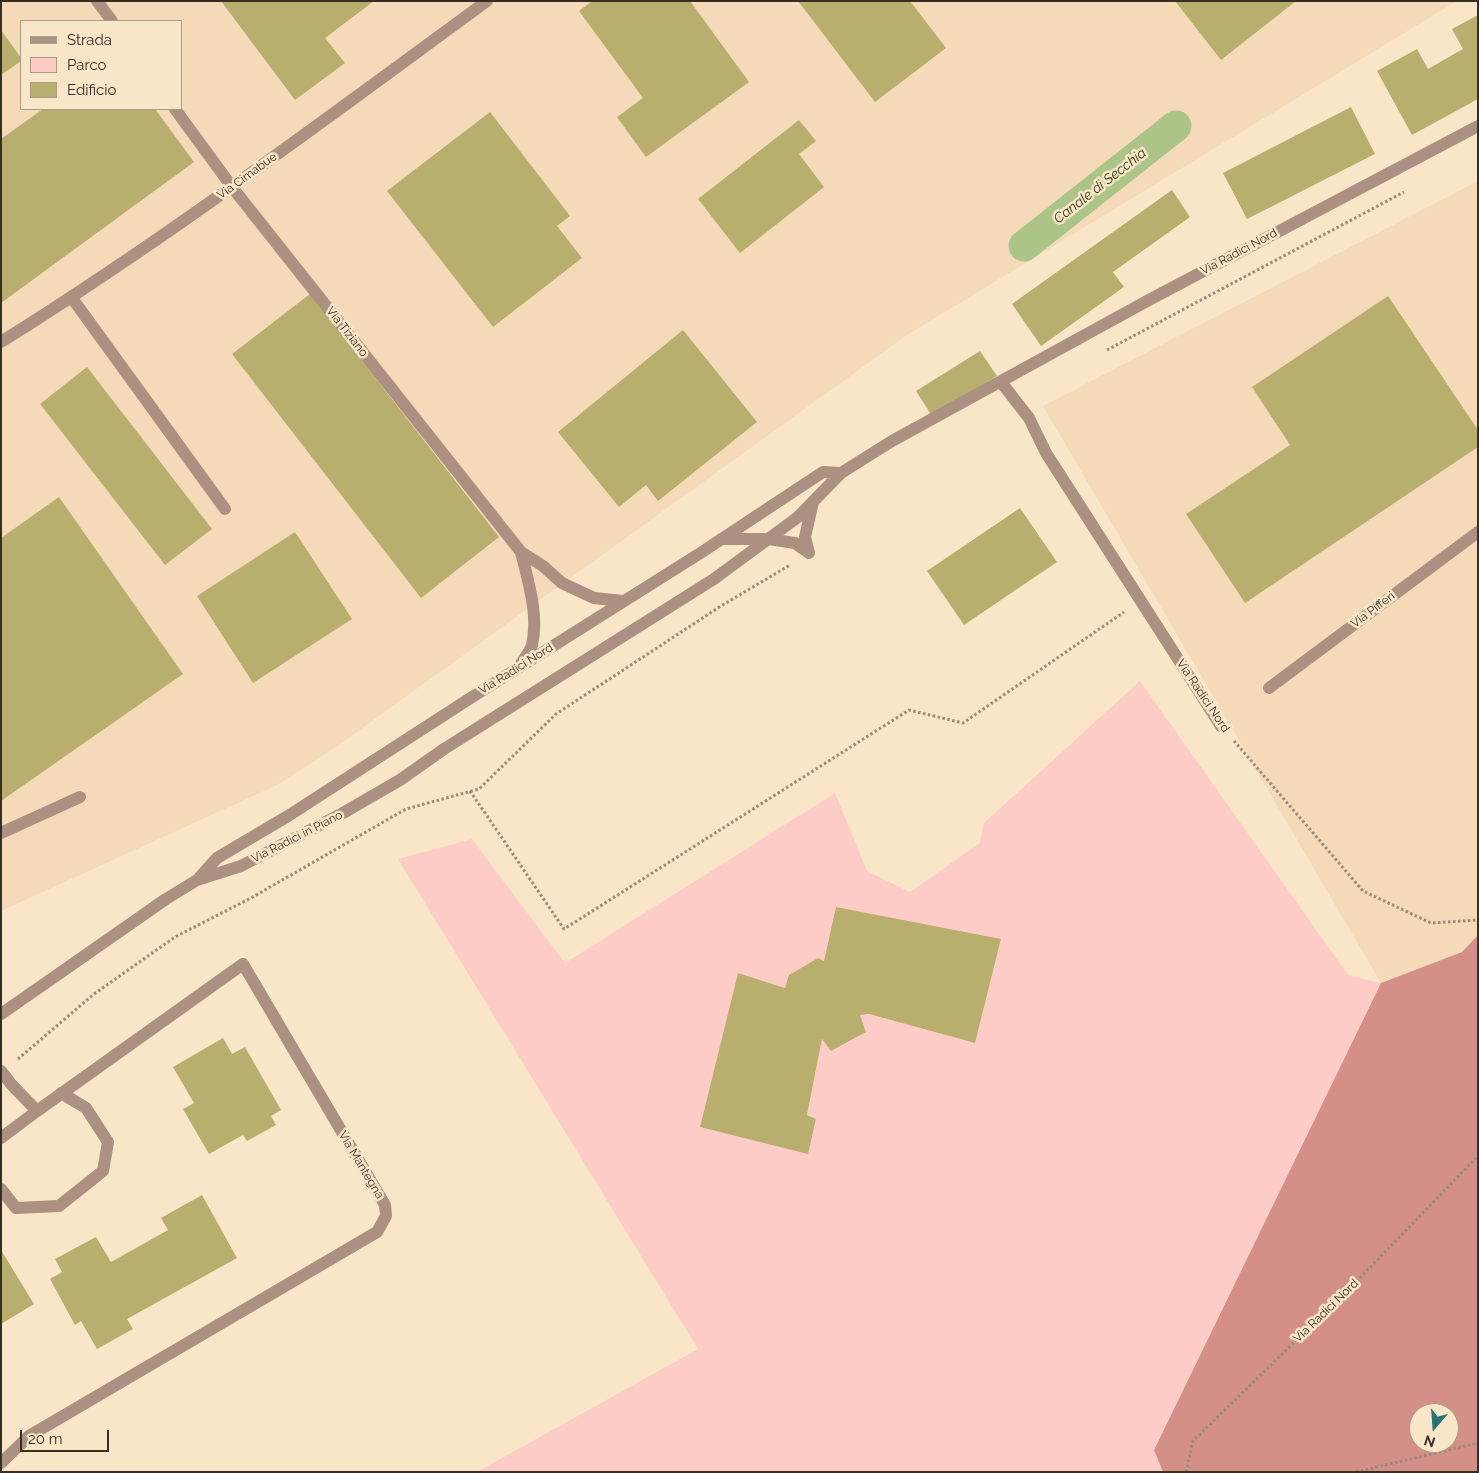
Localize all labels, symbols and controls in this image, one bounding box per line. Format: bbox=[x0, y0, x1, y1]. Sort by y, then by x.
legend bbox=[20, 20, 182, 110]
text: Strada bbox=[67, 31, 112, 49]
text: Parco bbox=[67, 56, 107, 74]
text: Edificio bbox=[67, 81, 117, 99]
water label: Canale di Secchia bbox=[1050, 145, 1150, 227]
street label: Via Cimabue bbox=[214, 149, 280, 203]
street label: Via Radici Nord bbox=[1198, 226, 1280, 278]
street label: Via Tiziano bbox=[323, 304, 371, 360]
street label: Via Pifferi bbox=[1348, 589, 1398, 631]
street label: Via Radici Nord bbox=[476, 640, 556, 698]
street label: Via Radici Nord bbox=[1173, 657, 1233, 735]
street label: Via Radici in Piano bbox=[249, 808, 345, 866]
street label: Via Mantegna bbox=[335, 1129, 387, 1201]
street label: Via Radici Nord bbox=[1290, 1276, 1362, 1346]
north arrow bbox=[1409, 1403, 1459, 1453]
scale bar bbox=[22, 1420, 111, 1452]
text: 20 m bbox=[28, 1430, 63, 1448]
text: N bbox=[1422, 1432, 1437, 1451]

